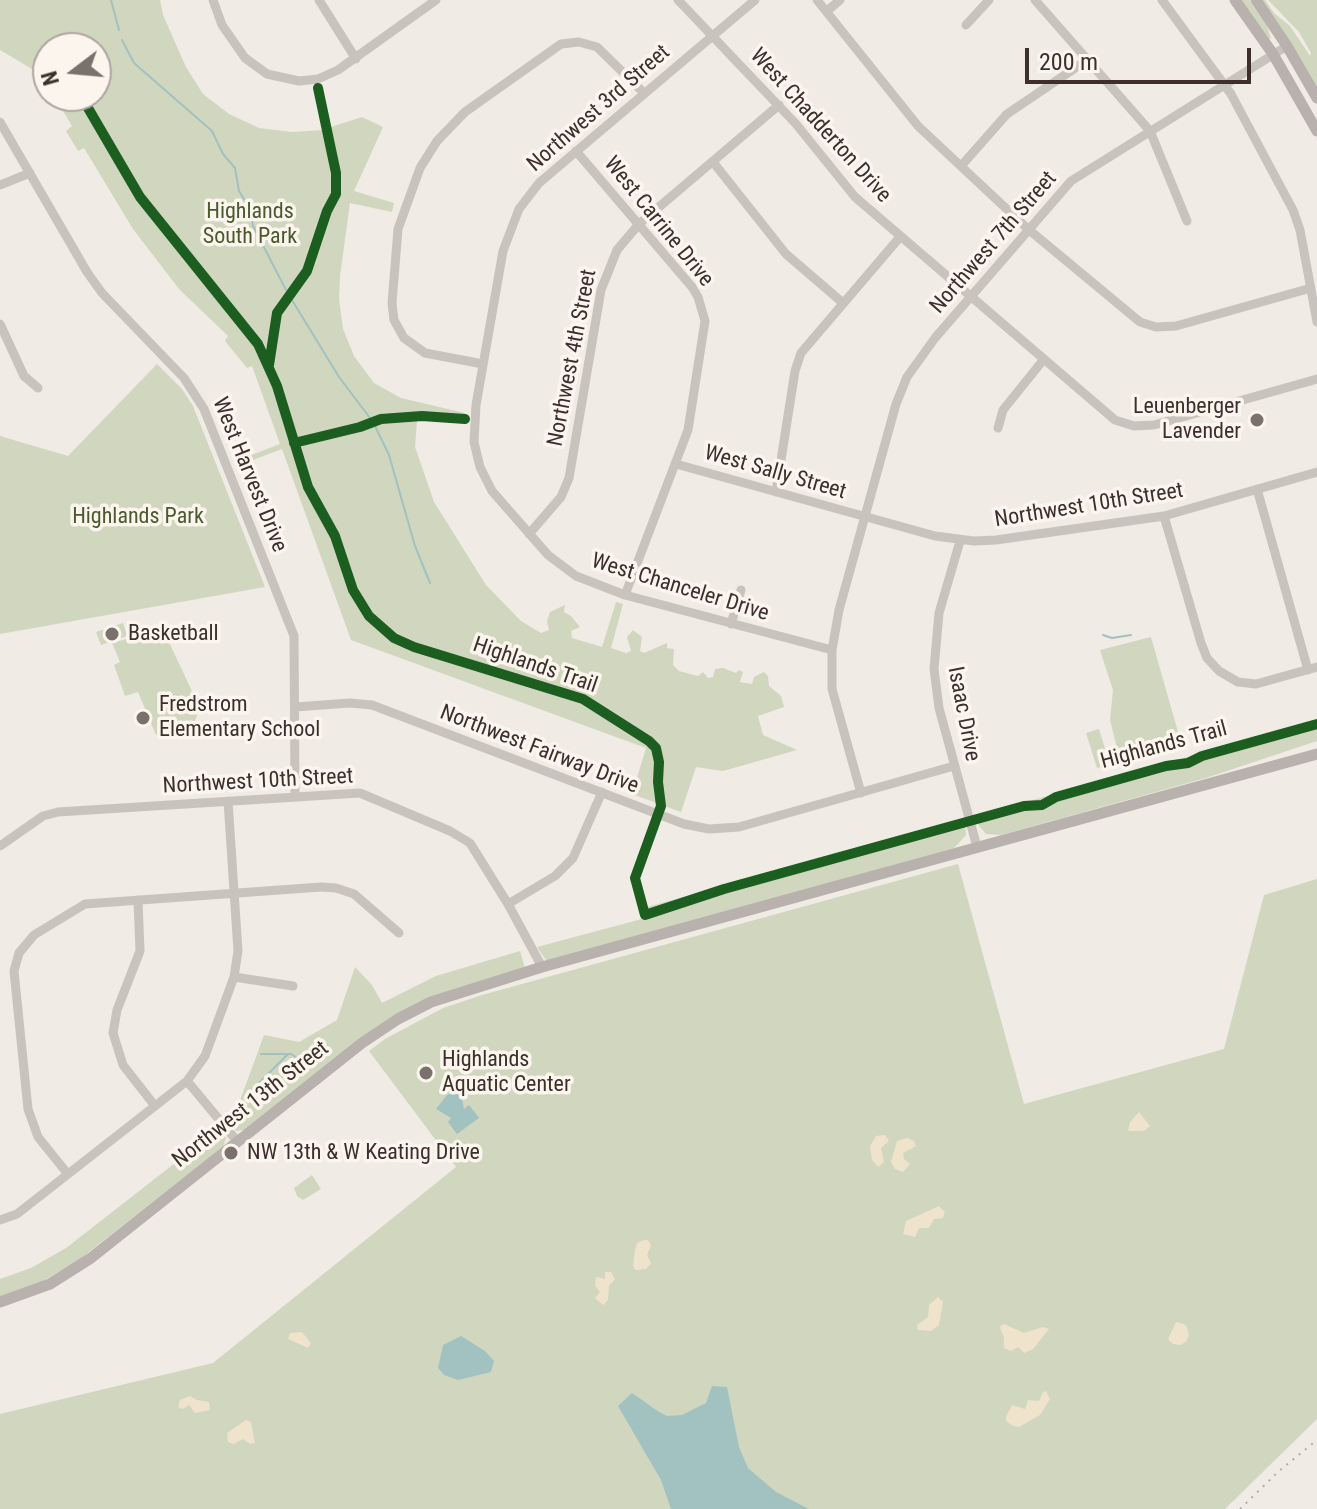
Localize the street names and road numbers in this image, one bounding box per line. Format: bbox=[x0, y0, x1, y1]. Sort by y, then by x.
street label: Northwest 3rd Street bbox=[522, 40, 676, 178]
street label: West Chadderton Drive bbox=[744, 43, 896, 209]
street label: West Carrine Drive bbox=[597, 152, 719, 292]
street label: Northwest 7th Street bbox=[925, 166, 1063, 320]
street label: Northwest 4th Street bbox=[543, 267, 603, 449]
street label: West Harvest Drive bbox=[206, 394, 292, 556]
street label: West Sally Street bbox=[701, 440, 849, 506]
street label: Northwest 10th Street bbox=[993, 478, 1185, 534]
street label: West Chanceler Drive bbox=[588, 548, 772, 628]
street label: Highlands Trail bbox=[469, 632, 601, 700]
street label: Isaac Drive bbox=[941, 665, 985, 763]
street label: Northwest Fairway Drive bbox=[436, 700, 642, 800]
street label: Highlands Trail bbox=[1098, 716, 1230, 776]
street label: Northwest 10th Street bbox=[162, 764, 354, 800]
street label: Northwest 13th Street bbox=[168, 1036, 334, 1174]

